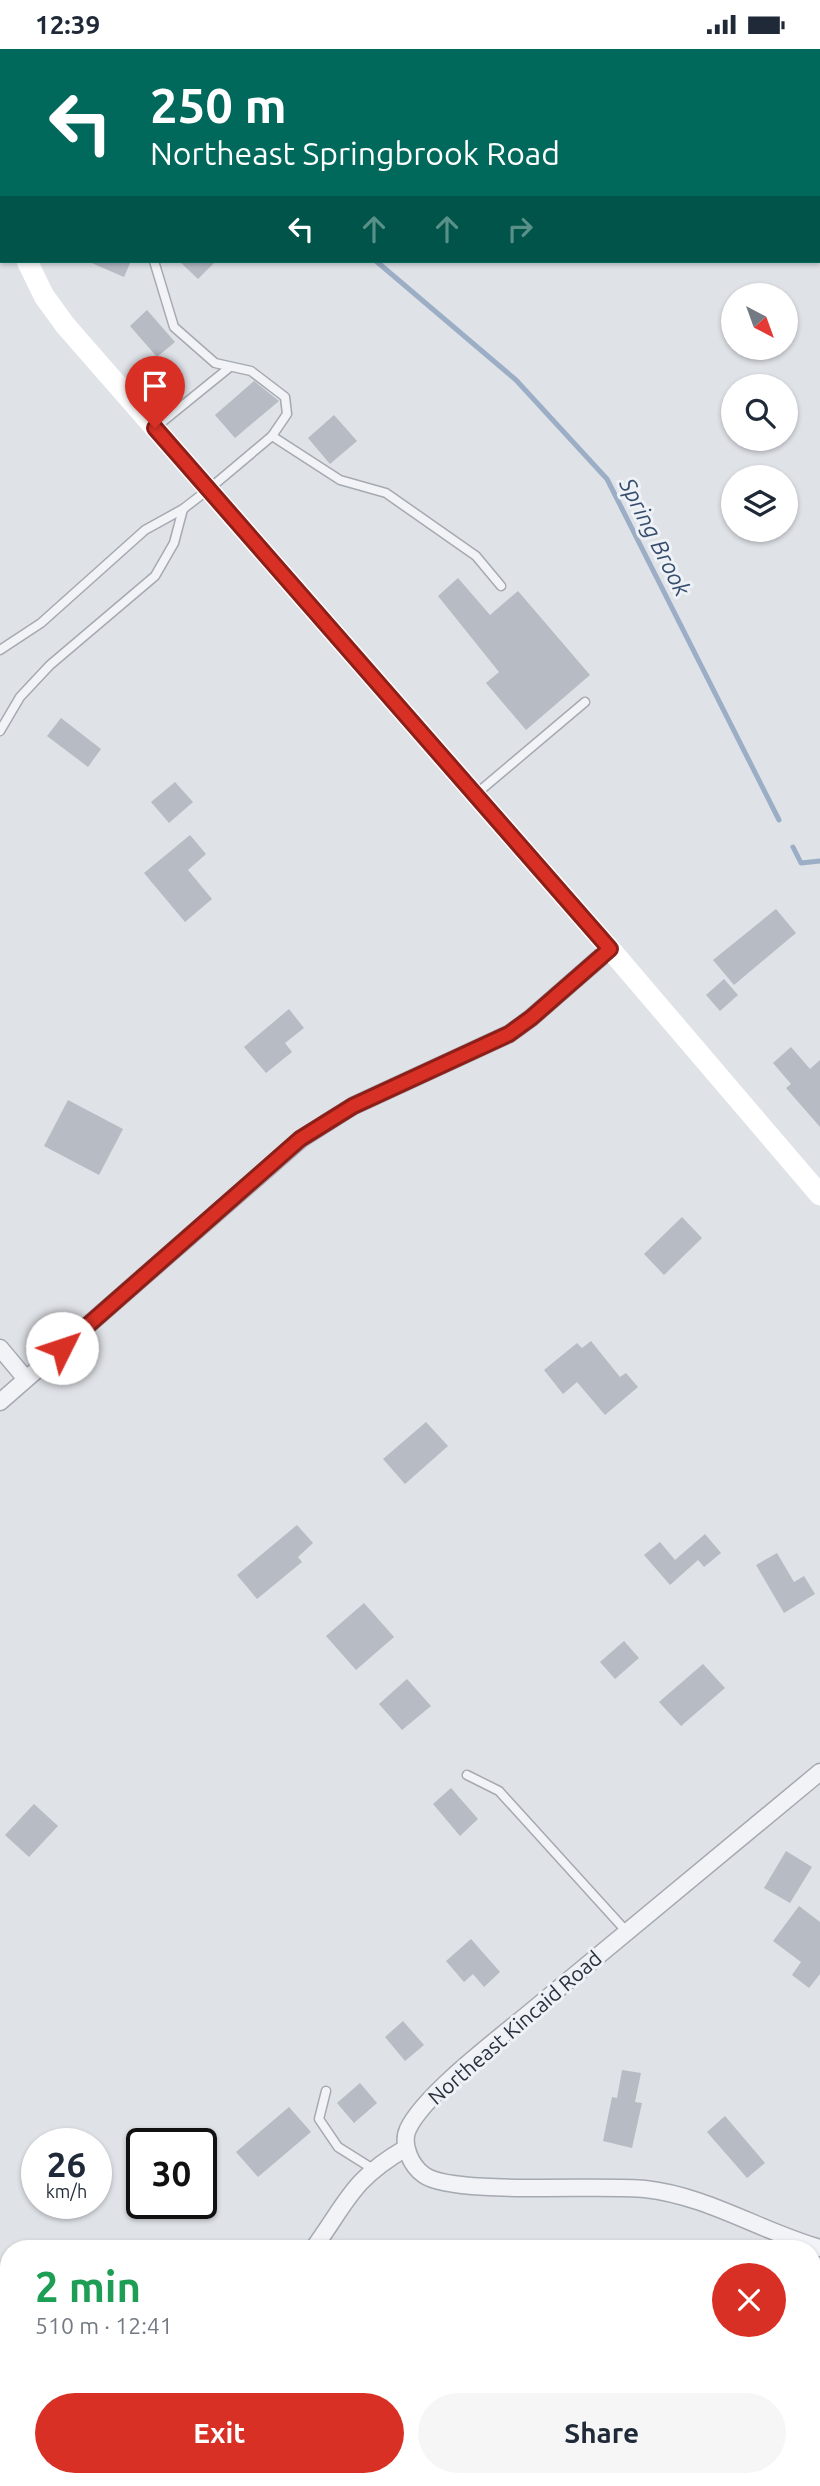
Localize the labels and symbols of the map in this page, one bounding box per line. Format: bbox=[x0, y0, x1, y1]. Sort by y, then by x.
north arrow bbox=[721, 283, 798, 361]
pin bbox=[125, 356, 185, 428]
water label: Spring Brook bbox=[615, 473, 696, 600]
position arrow bbox=[25, 1311, 99, 1385]
street label: Northeast Kincaid Road bbox=[423, 1946, 606, 2109]
speed limit sign: 30 bbox=[126, 2128, 217, 2219]

